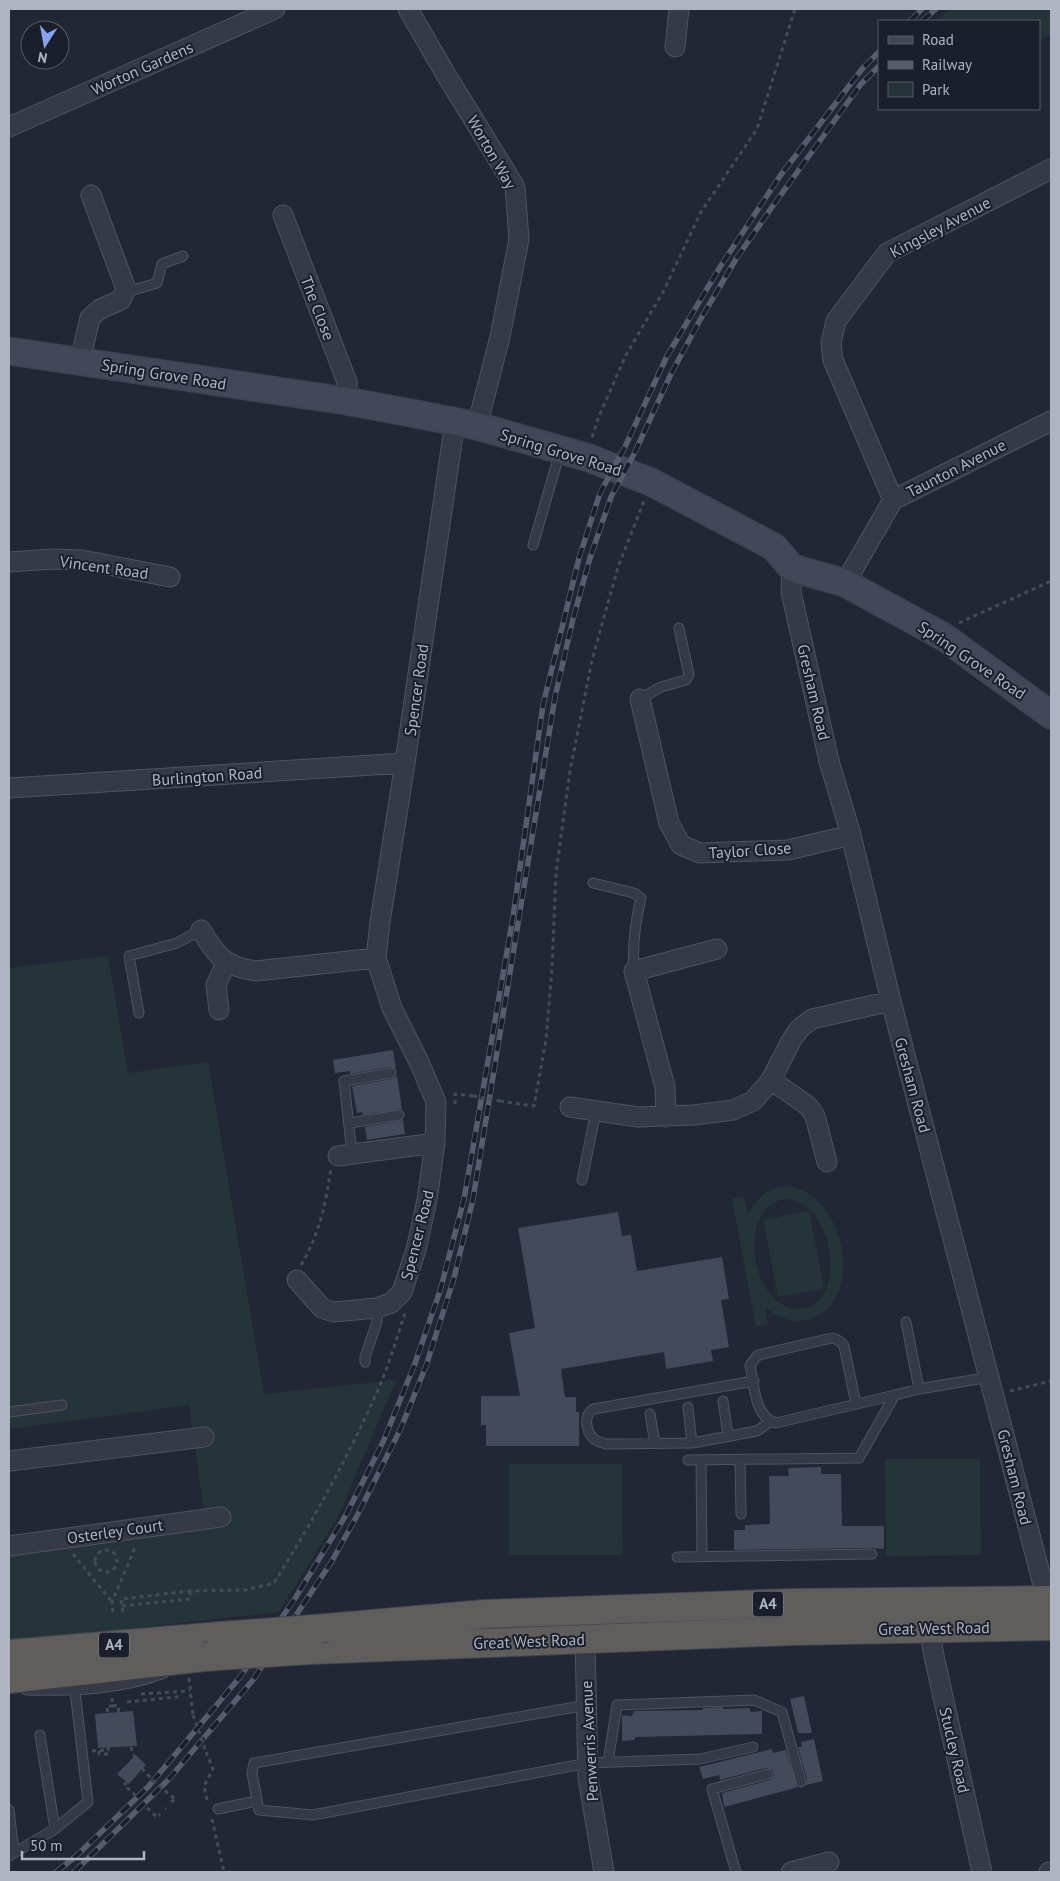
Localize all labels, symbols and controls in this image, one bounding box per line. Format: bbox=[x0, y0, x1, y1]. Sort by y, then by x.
north arrow bbox=[20, 20, 70, 70]
legend bbox=[878, 20, 1040, 110]
text: Road bbox=[922, 30, 954, 49]
street label: Worton Gardens bbox=[88, 37, 196, 99]
text: N bbox=[36, 48, 49, 67]
text: Railway bbox=[922, 55, 972, 74]
text: Park bbox=[922, 80, 950, 99]
street label: Worton Way bbox=[463, 112, 521, 193]
street label: Kingsley Avenue bbox=[886, 192, 994, 262]
street label: The Close bbox=[297, 273, 339, 343]
street label: Spring Grove Road bbox=[100, 354, 228, 394]
street label: Spring Grove Road bbox=[498, 424, 624, 480]
street label: Taunton Avenue bbox=[903, 434, 1009, 502]
street label: Vincent Road bbox=[57, 551, 150, 583]
street label: Spring Grove Road bbox=[914, 617, 1030, 703]
street label: Gresham Road bbox=[793, 642, 835, 742]
street label: Spencer Road bbox=[400, 643, 432, 737]
street label: Burlington Road bbox=[151, 762, 263, 790]
street label: Taylor Close bbox=[708, 837, 792, 863]
street label: Gresham Road bbox=[891, 1035, 935, 1135]
street label: Spencer Road bbox=[396, 1188, 438, 1282]
street label: Gresham Road bbox=[993, 1427, 1037, 1527]
street label: Osterley Court bbox=[65, 1514, 165, 1548]
road number: A4 bbox=[753, 1592, 783, 1616]
street label: Great West Road bbox=[878, 1617, 990, 1639]
street label: Great West Road bbox=[473, 1629, 585, 1653]
road number: A4 bbox=[99, 1632, 129, 1658]
street label: Penwerris Avenue bbox=[576, 1680, 602, 1802]
street label: Stucley Road bbox=[935, 1705, 975, 1795]
scale bar bbox=[22, 1828, 145, 1860]
text: 50 m bbox=[30, 1836, 63, 1855]

